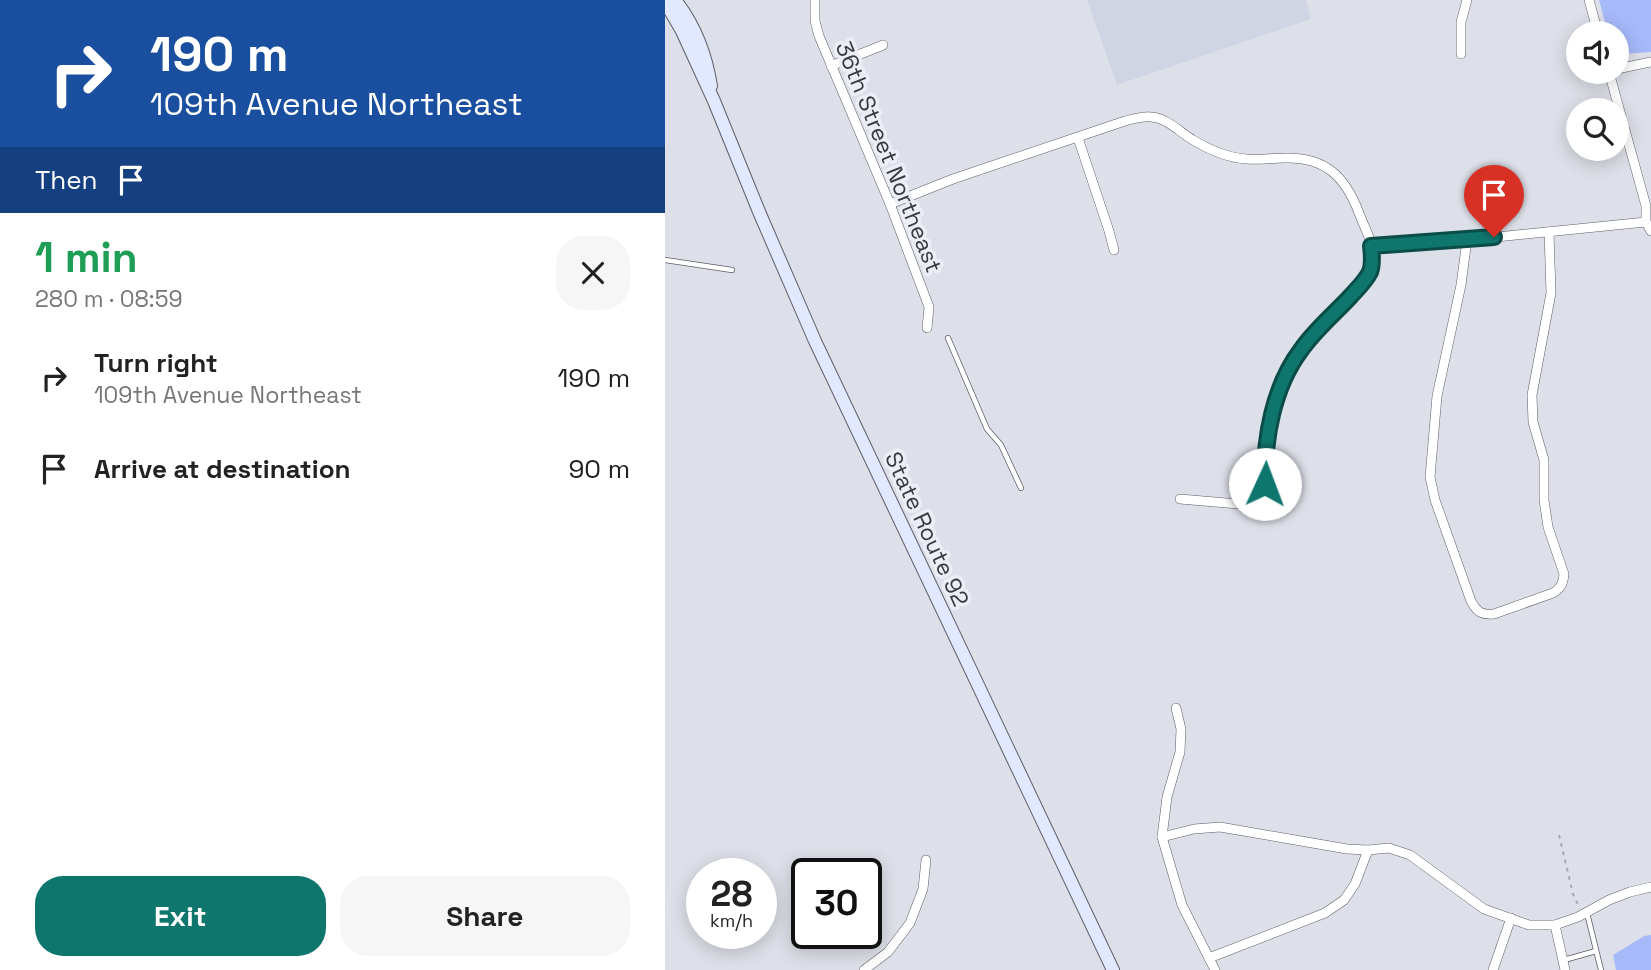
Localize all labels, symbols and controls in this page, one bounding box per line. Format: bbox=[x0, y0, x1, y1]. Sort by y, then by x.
map controls bbox=[1566, 21, 1629, 161]
button: sound bbox=[1566, 21, 1629, 84]
text: 190 m bbox=[150, 23, 288, 85]
icon: right bbox=[35, 28, 126, 119]
street label: 36th Street Northeast bbox=[829, 37, 949, 277]
text: 109th Avenue Northeast bbox=[150, 84, 523, 124]
button: search bbox=[1566, 98, 1629, 161]
icon: arrive bbox=[112, 161, 150, 199]
text: Then bbox=[35, 163, 98, 197]
pin bbox=[1464, 165, 1524, 237]
icon: arrive bbox=[1475, 176, 1513, 214]
text: 1 min bbox=[35, 231, 138, 284]
button: close bbox=[556, 236, 630, 310]
text: 280 m · 08:59 bbox=[35, 284, 183, 314]
text: Turn right bbox=[94, 346, 218, 380]
icon: right bbox=[35, 359, 73, 397]
text: 190 m bbox=[558, 361, 630, 395]
text: 109th Avenue Northeast bbox=[94, 380, 362, 410]
street label: State Route 92 bbox=[878, 447, 976, 611]
position arrow bbox=[1228, 447, 1302, 521]
icon: arrive bbox=[35, 450, 73, 488]
text: Arrive at destination bbox=[94, 452, 351, 486]
text: 90 m bbox=[568, 452, 630, 486]
speed limit sign: 30 bbox=[791, 858, 882, 949]
text: 28 bbox=[711, 872, 752, 916]
button: Exit bbox=[35, 876, 326, 956]
button: Share bbox=[340, 876, 630, 956]
text: km/h bbox=[710, 909, 753, 932]

